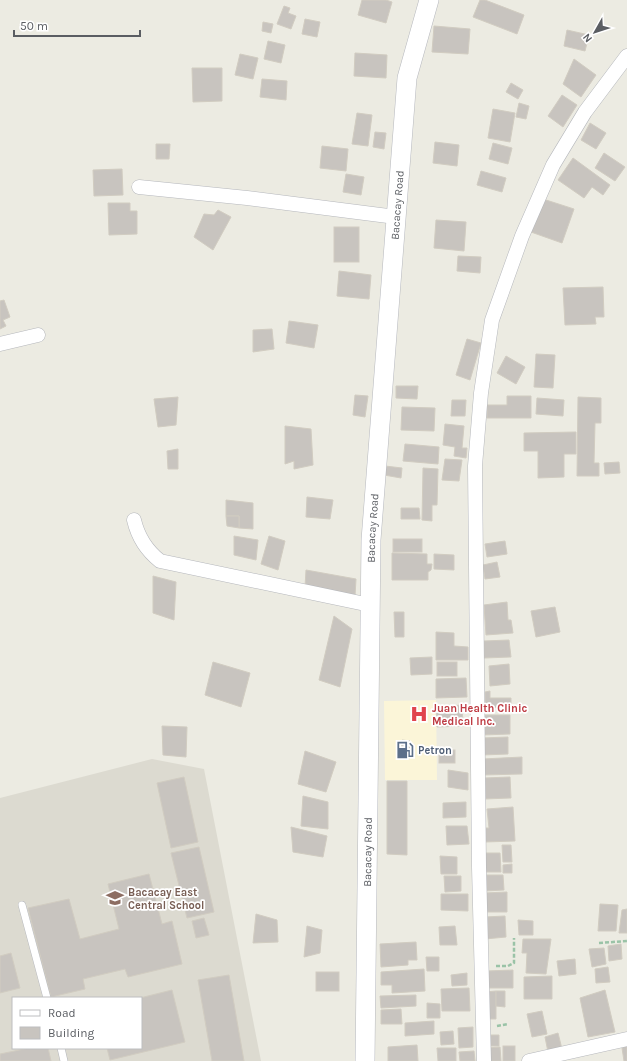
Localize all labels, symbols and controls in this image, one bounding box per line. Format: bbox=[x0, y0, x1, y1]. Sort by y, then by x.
scale bar bbox=[14, 12, 140, 38]
north arrow bbox=[575, 12, 615, 52]
text: 50 m bbox=[20, 19, 48, 33]
text: N bbox=[580, 31, 595, 45]
street label: Bacacay Road bbox=[388, 170, 407, 240]
street label: Bacacay Road bbox=[365, 493, 382, 563]
place label: Juan Health Clinic Medical Inc. bbox=[432, 702, 528, 728]
hospital icon: Juan Health Clinic Medical Inc. bbox=[409, 704, 429, 724]
fuel station icon: Petron bbox=[395, 740, 415, 760]
place label: Petron bbox=[418, 744, 452, 757]
street label: Bacacay Road bbox=[361, 817, 375, 887]
place label: Bacacay East Central School bbox=[128, 886, 204, 912]
school or university icon: Bacacay East Central School bbox=[105, 888, 125, 908]
legend bbox=[12, 997, 142, 1049]
text: Road bbox=[48, 1006, 76, 1020]
text: Building bbox=[48, 1026, 95, 1040]

